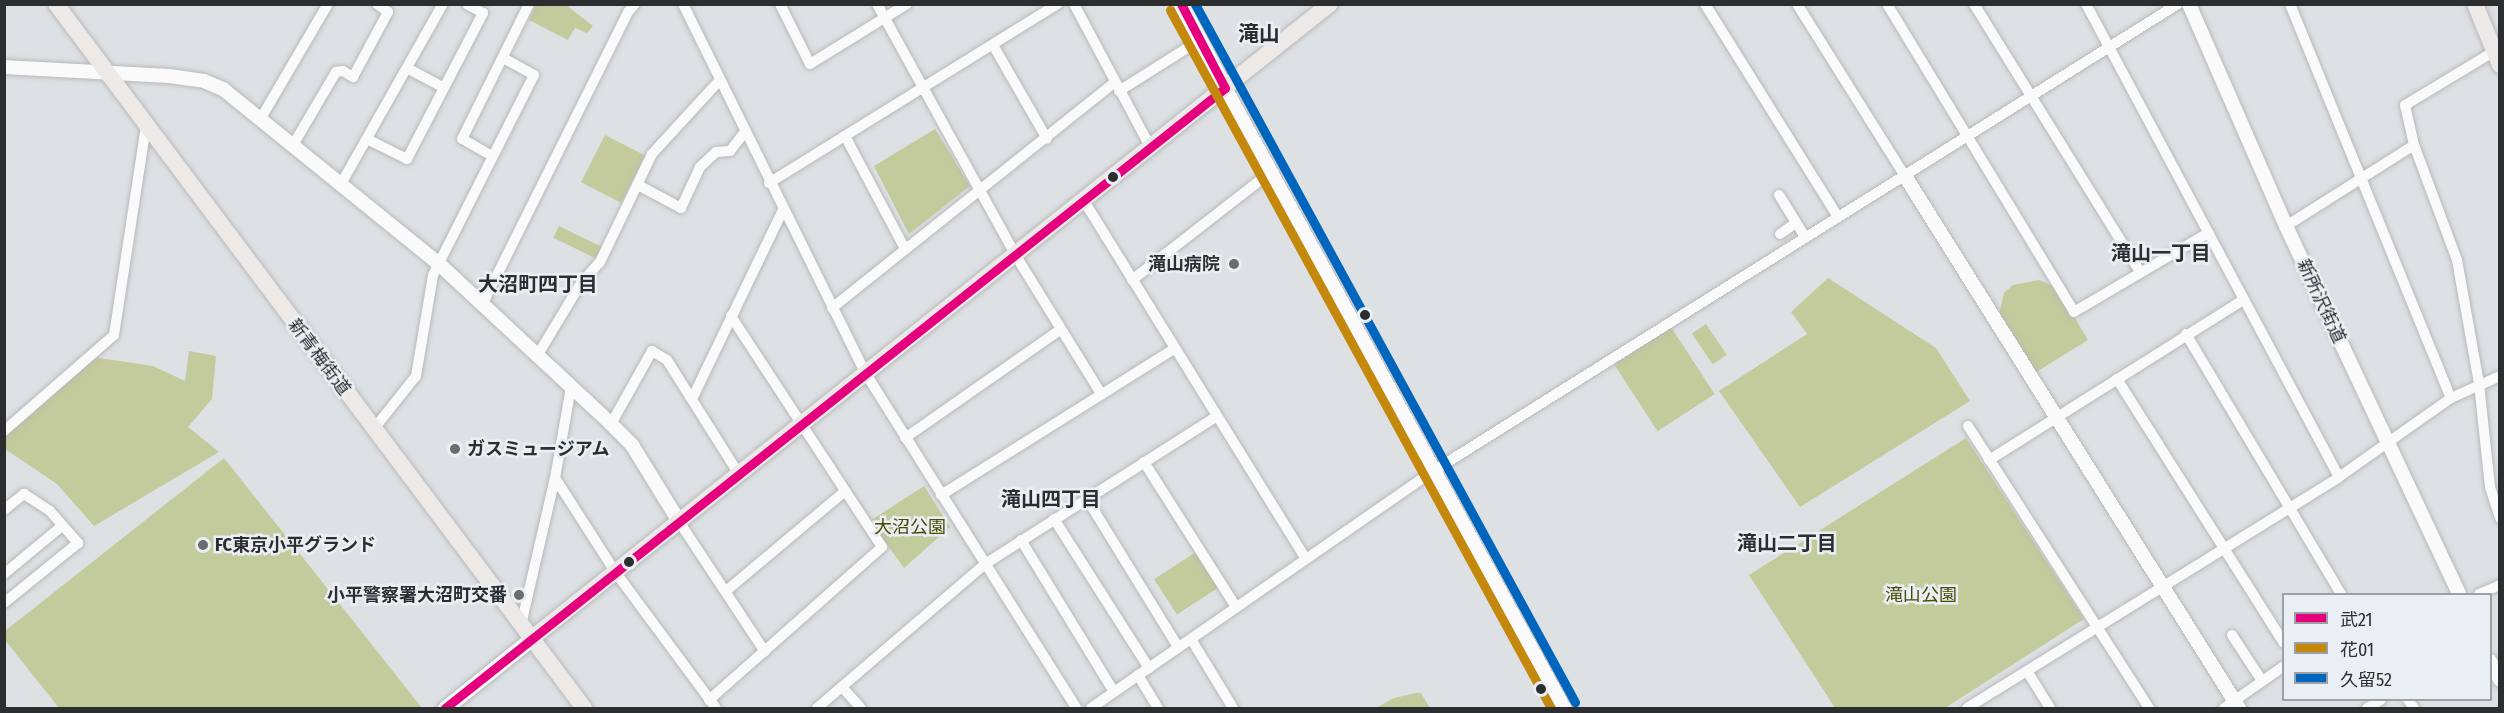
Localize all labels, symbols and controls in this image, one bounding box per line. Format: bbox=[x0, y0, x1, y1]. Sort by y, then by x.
district label: 滝山 bbox=[1238, 21, 1280, 47]
unlabelled marker bbox=[1107, 171, 1119, 183]
district label: 滝山一丁目 bbox=[2111, 241, 2211, 265]
place label: 滝山病院 bbox=[1148, 253, 1220, 275]
marker: 滝山病院 bbox=[1225, 255, 1243, 273]
street label: 新所沢街道 bbox=[2292, 256, 2350, 346]
district label: 大沼町四丁目 bbox=[478, 272, 598, 296]
unlabelled marker bbox=[1359, 309, 1371, 321]
street label: 新青梅街道 bbox=[283, 315, 355, 399]
place label: ガスミュージアム bbox=[467, 438, 611, 460]
marker: ガスミュージアム bbox=[448, 442, 462, 456]
district label: 滝山四丁目 bbox=[1001, 487, 1101, 511]
park label: 大沼公園 bbox=[874, 516, 946, 538]
district label: 滝山二丁目 bbox=[1737, 531, 1837, 555]
place label: FC東京小平グランド bbox=[215, 534, 376, 556]
marker: FC東京小平グランド bbox=[196, 538, 210, 552]
unlabelled marker bbox=[623, 556, 635, 568]
place label: 小平警察署大沼町交番 bbox=[327, 584, 507, 606]
park label: 滝山公園 bbox=[1885, 584, 1957, 606]
marker: 小平警察署大沼町交番 bbox=[512, 588, 526, 602]
legend bbox=[2282, 593, 2492, 701]
text: 武21 bbox=[2340, 609, 2373, 631]
text: 花01 bbox=[2340, 639, 2374, 661]
text: 久留52 bbox=[2340, 669, 2392, 691]
unlabelled marker bbox=[1535, 683, 1547, 695]

